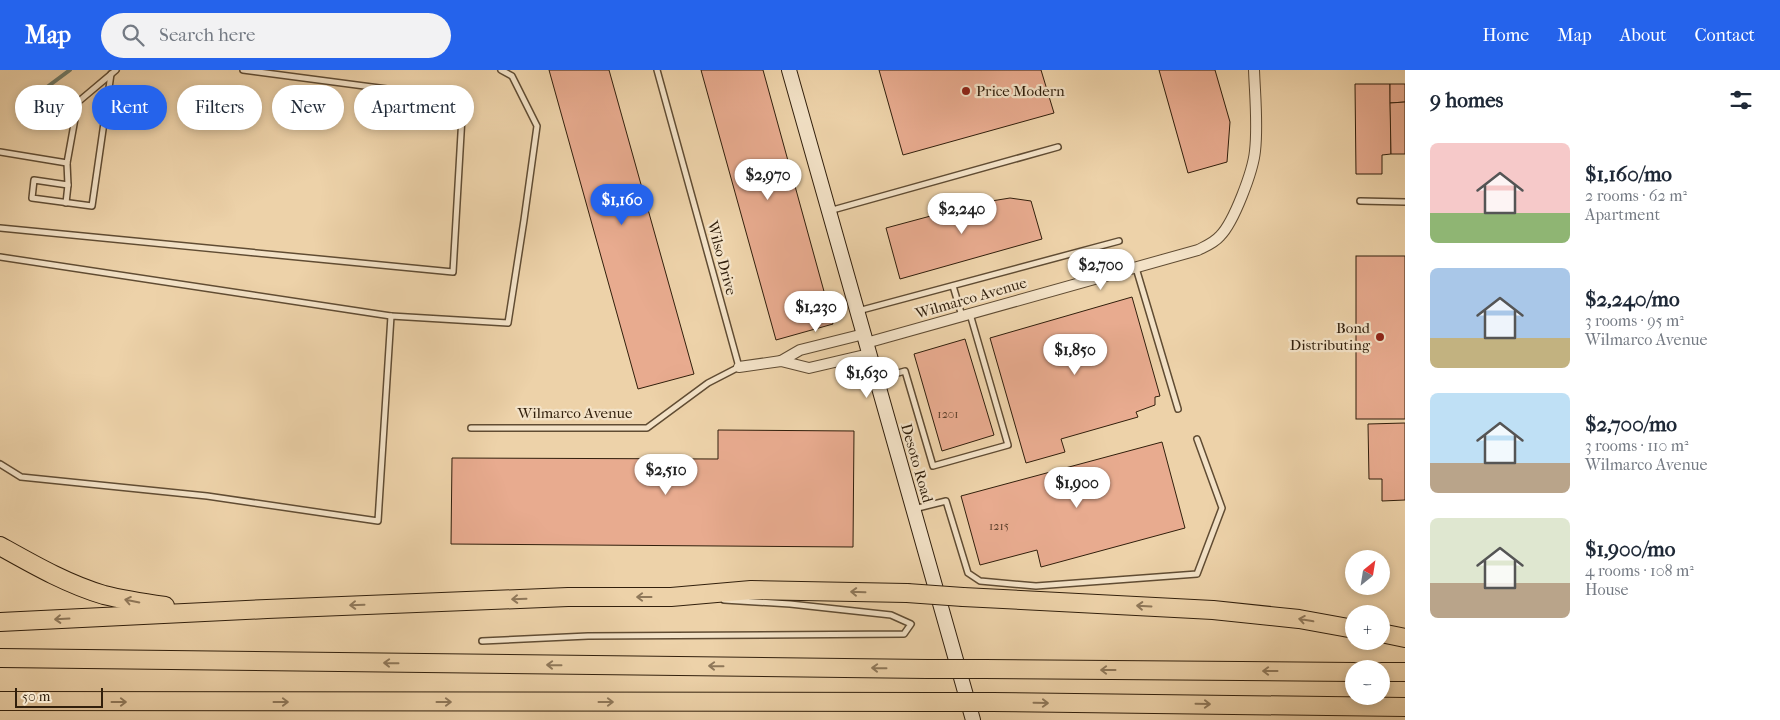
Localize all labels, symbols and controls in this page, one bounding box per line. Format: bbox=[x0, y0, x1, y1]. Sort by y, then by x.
search box bbox=[101, 13, 451, 58]
text: Map bbox=[25, 21, 71, 49]
icon: search bbox=[119, 21, 147, 49]
text: Search here bbox=[159, 24, 255, 46]
text: Home bbox=[1482, 25, 1529, 46]
text: Map bbox=[1557, 25, 1592, 46]
text: About bbox=[1620, 25, 1666, 46]
text: Contact bbox=[1694, 25, 1755, 46]
place label: Price Modern bbox=[976, 82, 1065, 100]
chip: Buy bbox=[15, 85, 82, 130]
chip: Rent bbox=[92, 85, 167, 130]
chip: Filters bbox=[177, 85, 262, 130]
chip: New bbox=[272, 85, 344, 130]
chip: Apartment bbox=[354, 85, 474, 130]
marker: Price Modern bbox=[960, 85, 972, 97]
icon: filters bbox=[1727, 86, 1755, 114]
text: 9 homes bbox=[1430, 88, 1503, 112]
pin: $2,970 bbox=[727, 158, 809, 201]
text: $1,160/mo bbox=[1585, 162, 1672, 186]
icon: home bbox=[1470, 163, 1530, 223]
text: $2,970 bbox=[746, 165, 790, 184]
pin: $1,160 bbox=[581, 184, 663, 226]
text: 2 rooms · 62 m² bbox=[1585, 186, 1687, 205]
text: $1,160 bbox=[602, 190, 642, 209]
pin: $2,240 bbox=[921, 192, 1003, 235]
text: $2,240 bbox=[939, 199, 985, 218]
text: Apartment bbox=[1585, 205, 1660, 224]
street label: Wilso Drive bbox=[703, 218, 741, 298]
pin: $2,700 bbox=[1060, 248, 1142, 291]
text: $2,700 bbox=[1079, 255, 1123, 274]
street label: Wilmarco Avenue bbox=[912, 273, 1029, 323]
text: $2,240/mo bbox=[1585, 287, 1680, 311]
icon: home bbox=[1470, 288, 1530, 348]
pin: $1,230 bbox=[775, 290, 857, 333]
text: $1,230 bbox=[795, 297, 837, 316]
text: 3 rooms · 95 m² bbox=[1585, 311, 1684, 330]
place label: Bond Distributing bbox=[1290, 319, 1371, 354]
text: Wilmarco Avenue bbox=[1585, 330, 1707, 349]
marker: Bond Distributing bbox=[1374, 331, 1386, 343]
pin: $1,850 bbox=[1034, 334, 1116, 376]
text: $1,850 bbox=[1054, 340, 1096, 359]
pin: $1,630 bbox=[826, 356, 908, 399]
text: $1,630 bbox=[846, 363, 888, 382]
street label: Wilmarco Avenue bbox=[517, 404, 633, 422]
house number: 1201 bbox=[937, 407, 959, 421]
text: $2,700/mo bbox=[1585, 412, 1677, 436]
icon: home bbox=[1470, 413, 1530, 473]
street label: Desoto Road bbox=[897, 421, 937, 505]
text: 3 rooms · 110 m² bbox=[1585, 436, 1689, 455]
pin: $2,510 bbox=[625, 454, 707, 496]
text: Wilmarco Avenue bbox=[1585, 455, 1707, 474]
text: $2,510 bbox=[645, 460, 687, 479]
pin: $1,900 bbox=[1036, 466, 1118, 509]
text: $1,900 bbox=[1055, 473, 1099, 492]
house number: 1215 bbox=[989, 519, 1009, 533]
text: $1,900/mo bbox=[1585, 537, 1675, 561]
icon: home bbox=[1470, 538, 1530, 598]
north arrow bbox=[1345, 550, 1390, 595]
map controls bbox=[1345, 550, 1390, 705]
text: 4 rooms · 108 m² bbox=[1585, 561, 1694, 580]
text: House bbox=[1585, 580, 1628, 599]
one-way arrow bbox=[851, 587, 867, 596]
one-way arrow bbox=[636, 592, 652, 602]
one-way arrow bbox=[511, 594, 528, 604]
one-way arrow bbox=[124, 595, 140, 605]
one-way arrow bbox=[349, 600, 366, 610]
one-way arrow bbox=[1136, 601, 1152, 611]
button: + bbox=[1345, 605, 1390, 650]
one-way arrow bbox=[54, 614, 70, 623]
one-way arrow bbox=[1298, 615, 1314, 625]
one-way arrow bbox=[383, 658, 400, 668]
one-way arrow bbox=[546, 660, 562, 670]
button: − bbox=[1345, 660, 1390, 705]
one-way arrow bbox=[708, 661, 724, 671]
one-way arrow bbox=[871, 663, 887, 673]
one-way arrow bbox=[1100, 665, 1116, 675]
one-way arrow bbox=[1262, 666, 1278, 676]
scale bar bbox=[15, 685, 102, 708]
text: 50 m bbox=[22, 688, 50, 705]
one-way arrow bbox=[110, 697, 126, 707]
one-way arrow bbox=[272, 697, 289, 707]
one-way arrow bbox=[435, 697, 451, 707]
one-way arrow bbox=[598, 697, 614, 707]
one-way arrow bbox=[1033, 698, 1049, 707]
one-way arrow bbox=[1195, 699, 1211, 709]

